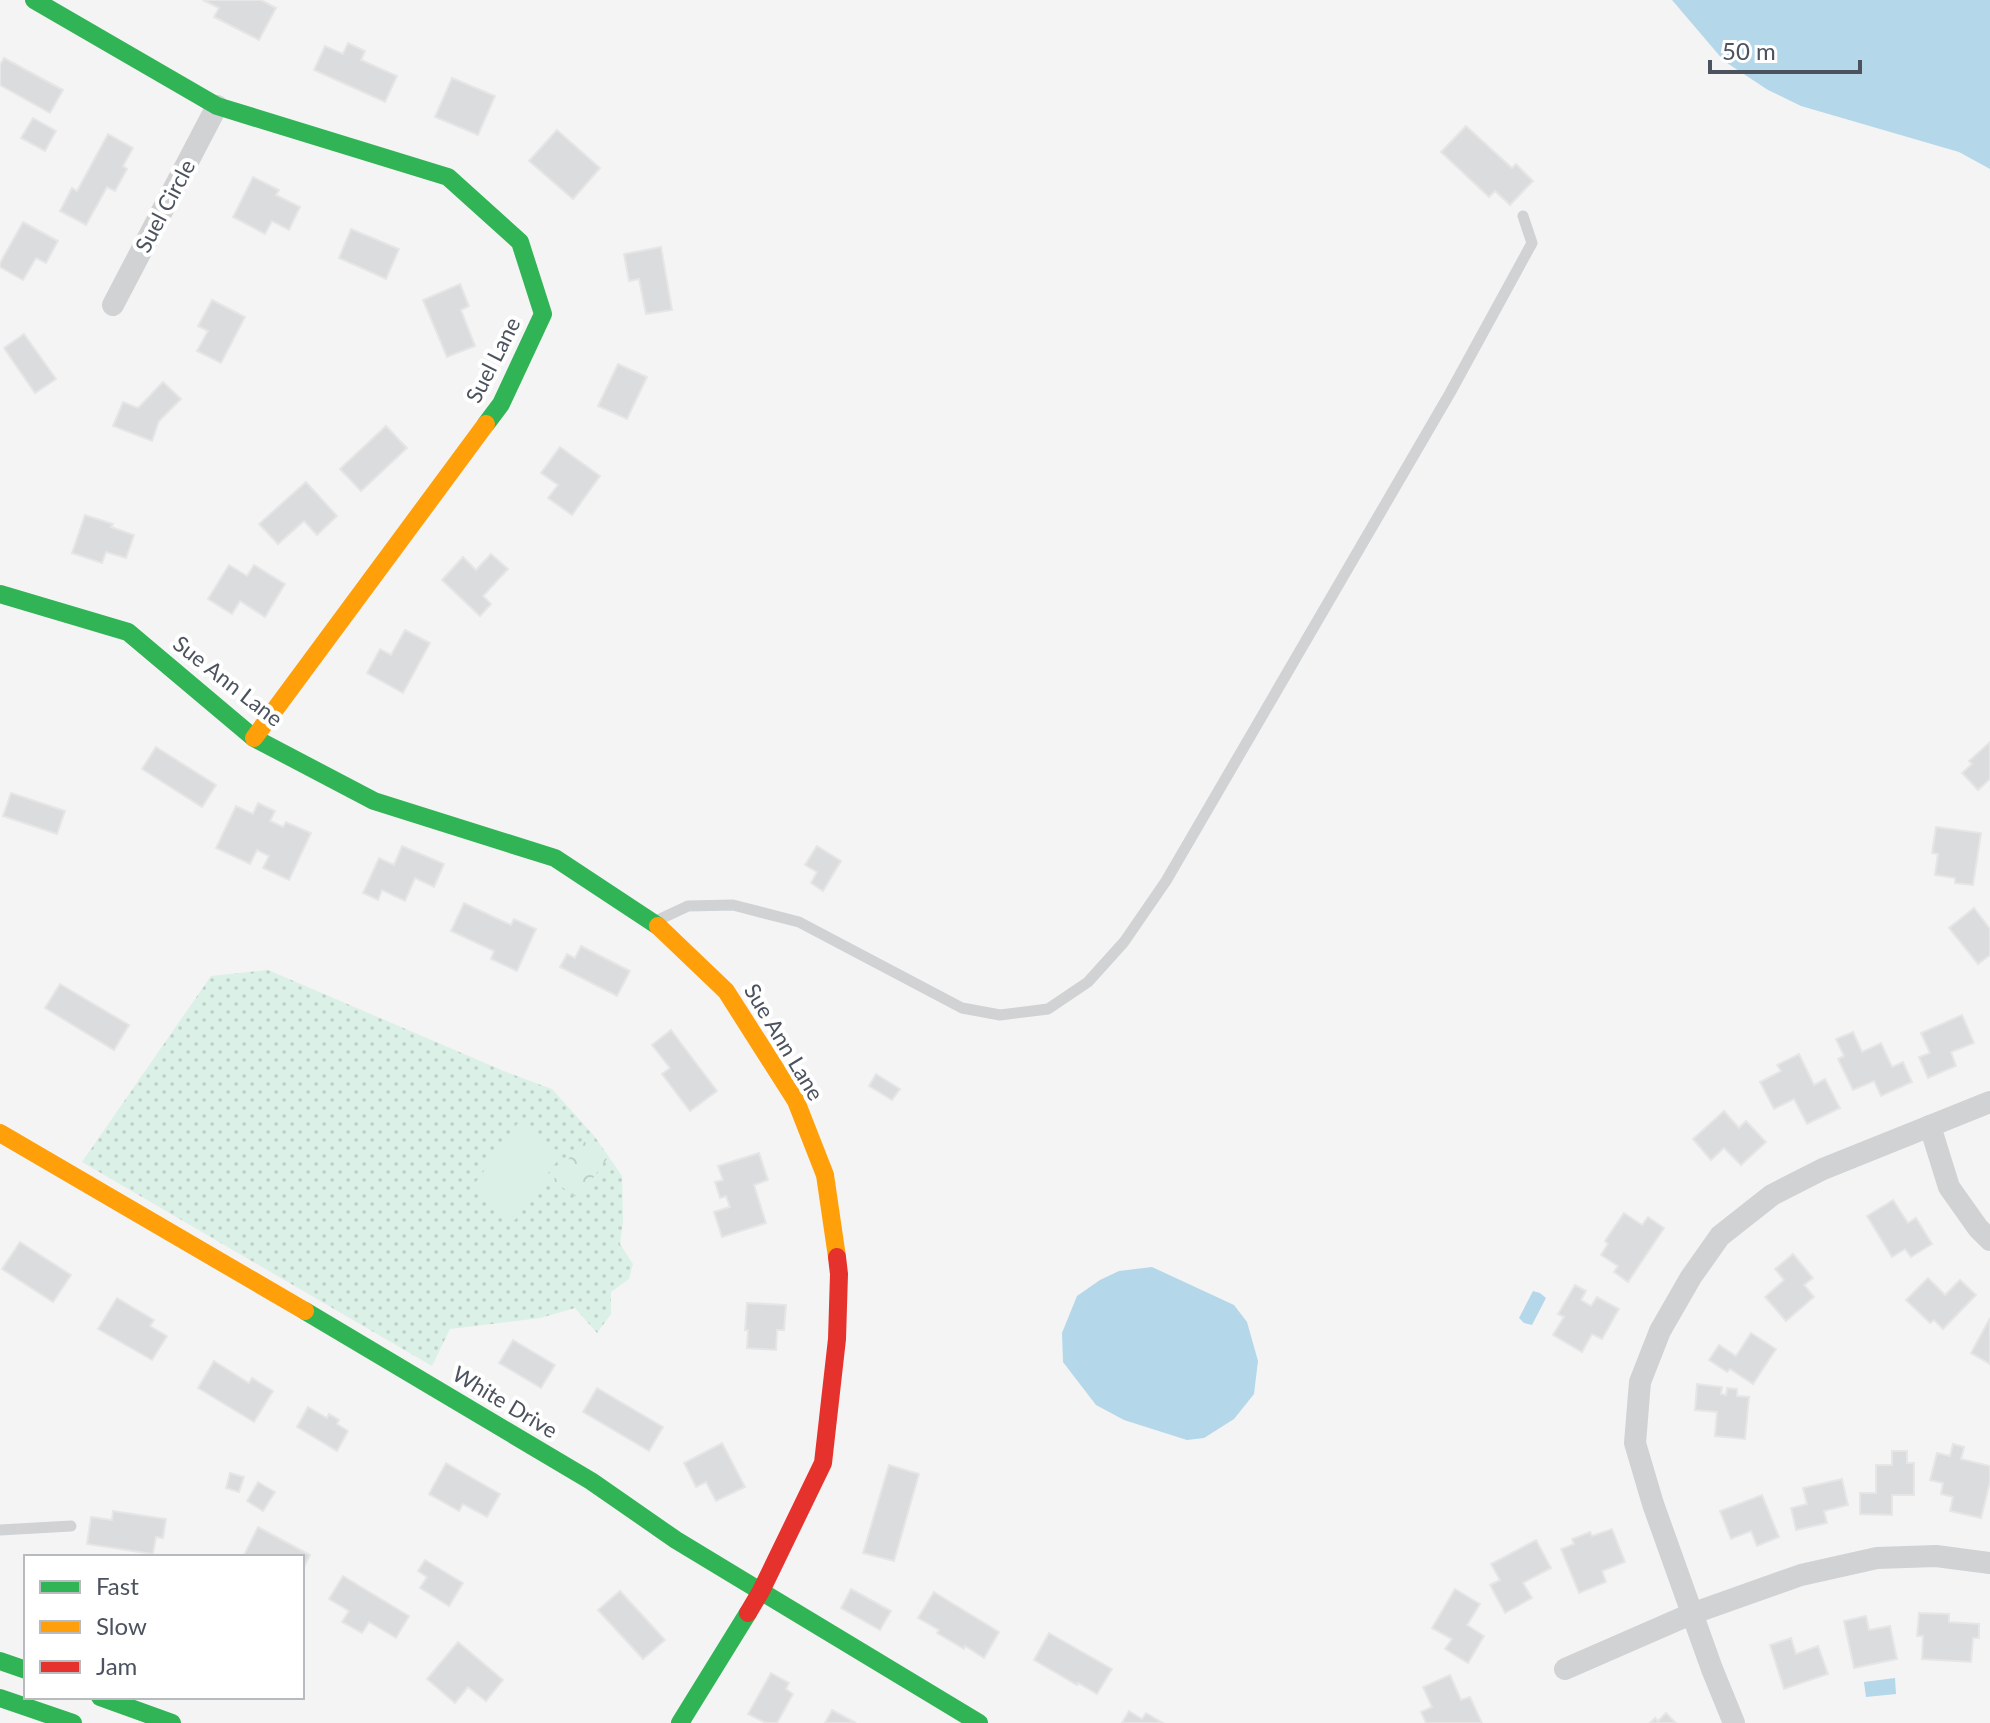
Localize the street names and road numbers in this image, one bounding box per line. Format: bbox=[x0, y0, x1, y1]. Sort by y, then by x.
street label: Suel Circle bbox=[129, 155, 200, 257]
street label: Suel Lane bbox=[460, 312, 526, 407]
street label: Sue Ann Lane bbox=[168, 629, 288, 732]
street label: Sue Ann Lane bbox=[739, 978, 830, 1105]
street label: White Drive bbox=[448, 1360, 563, 1443]

